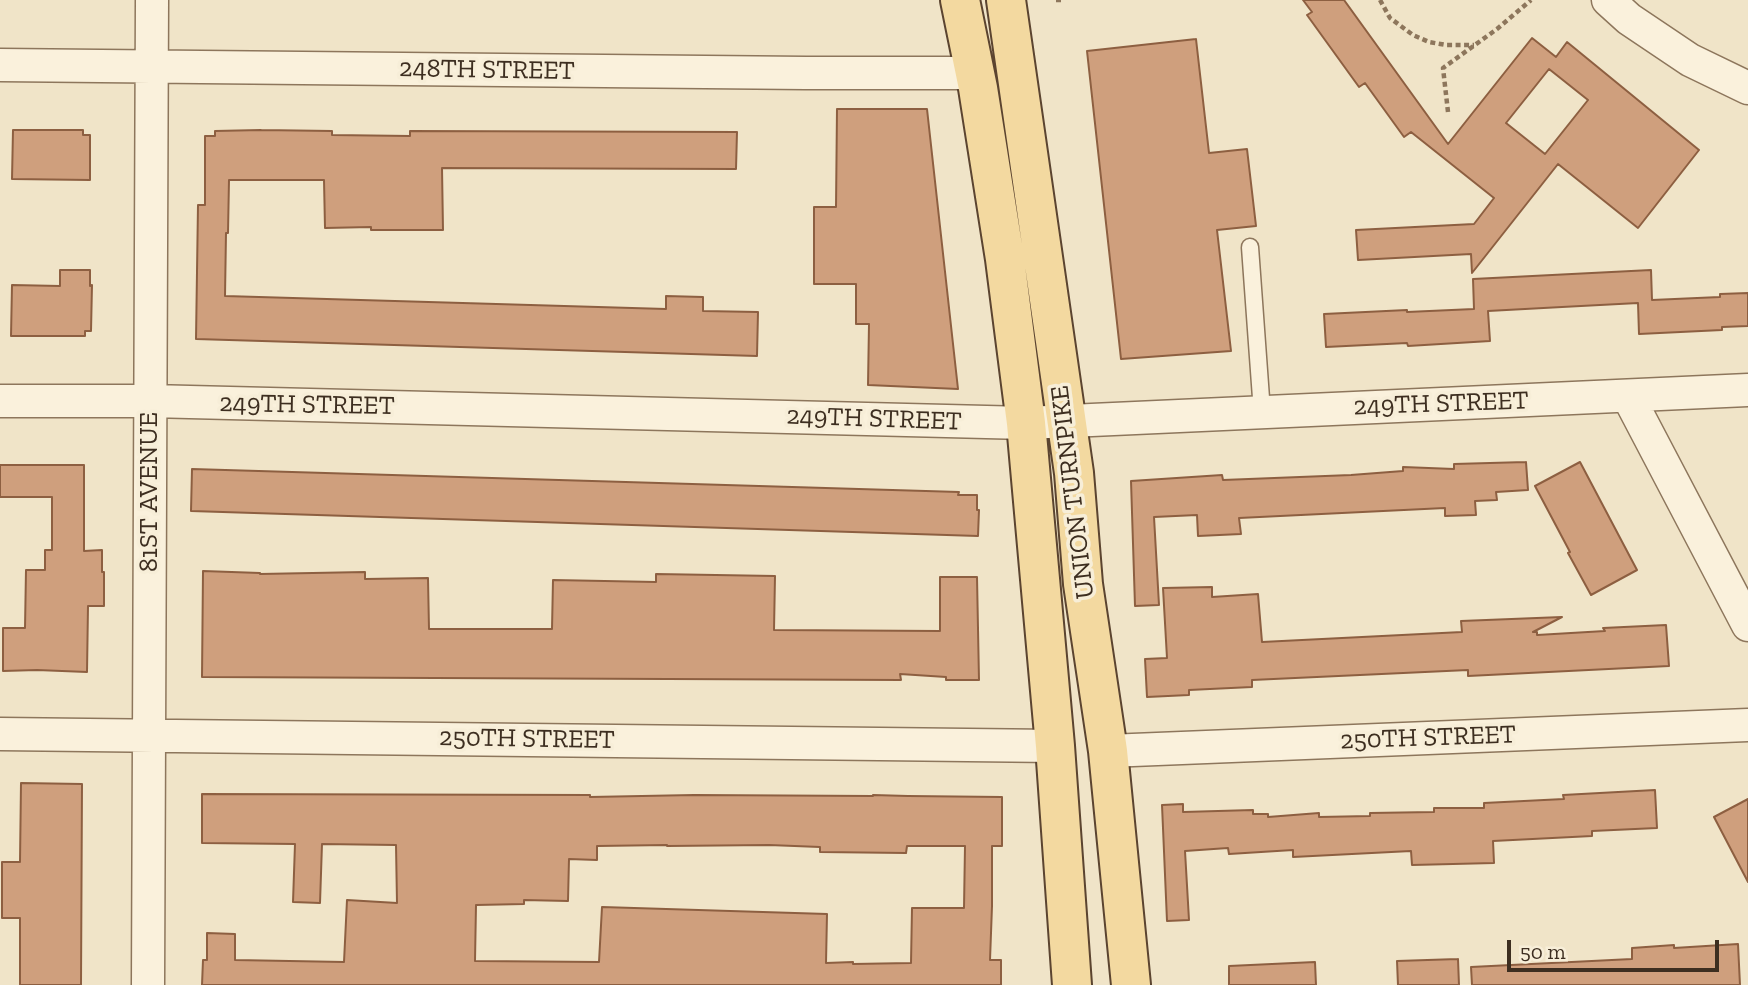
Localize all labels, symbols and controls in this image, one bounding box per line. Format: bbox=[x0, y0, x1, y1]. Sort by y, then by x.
street label: 248TH STREET bbox=[399, 53, 575, 87]
street label: UNION TURNPIKE bbox=[1044, 384, 1102, 600]
street label: 249TH STREET bbox=[1353, 385, 1529, 423]
street label: 249TH STREET bbox=[219, 388, 395, 422]
street label: 249TH STREET bbox=[786, 400, 962, 438]
street label: 81ST AVENUE bbox=[134, 412, 166, 572]
street label: 250TH STREET bbox=[1340, 719, 1516, 757]
street label: 250TH STREET bbox=[439, 722, 615, 756]
scale bar bbox=[1510, 926, 1722, 970]
text: 50 m bbox=[1520, 939, 1566, 964]

